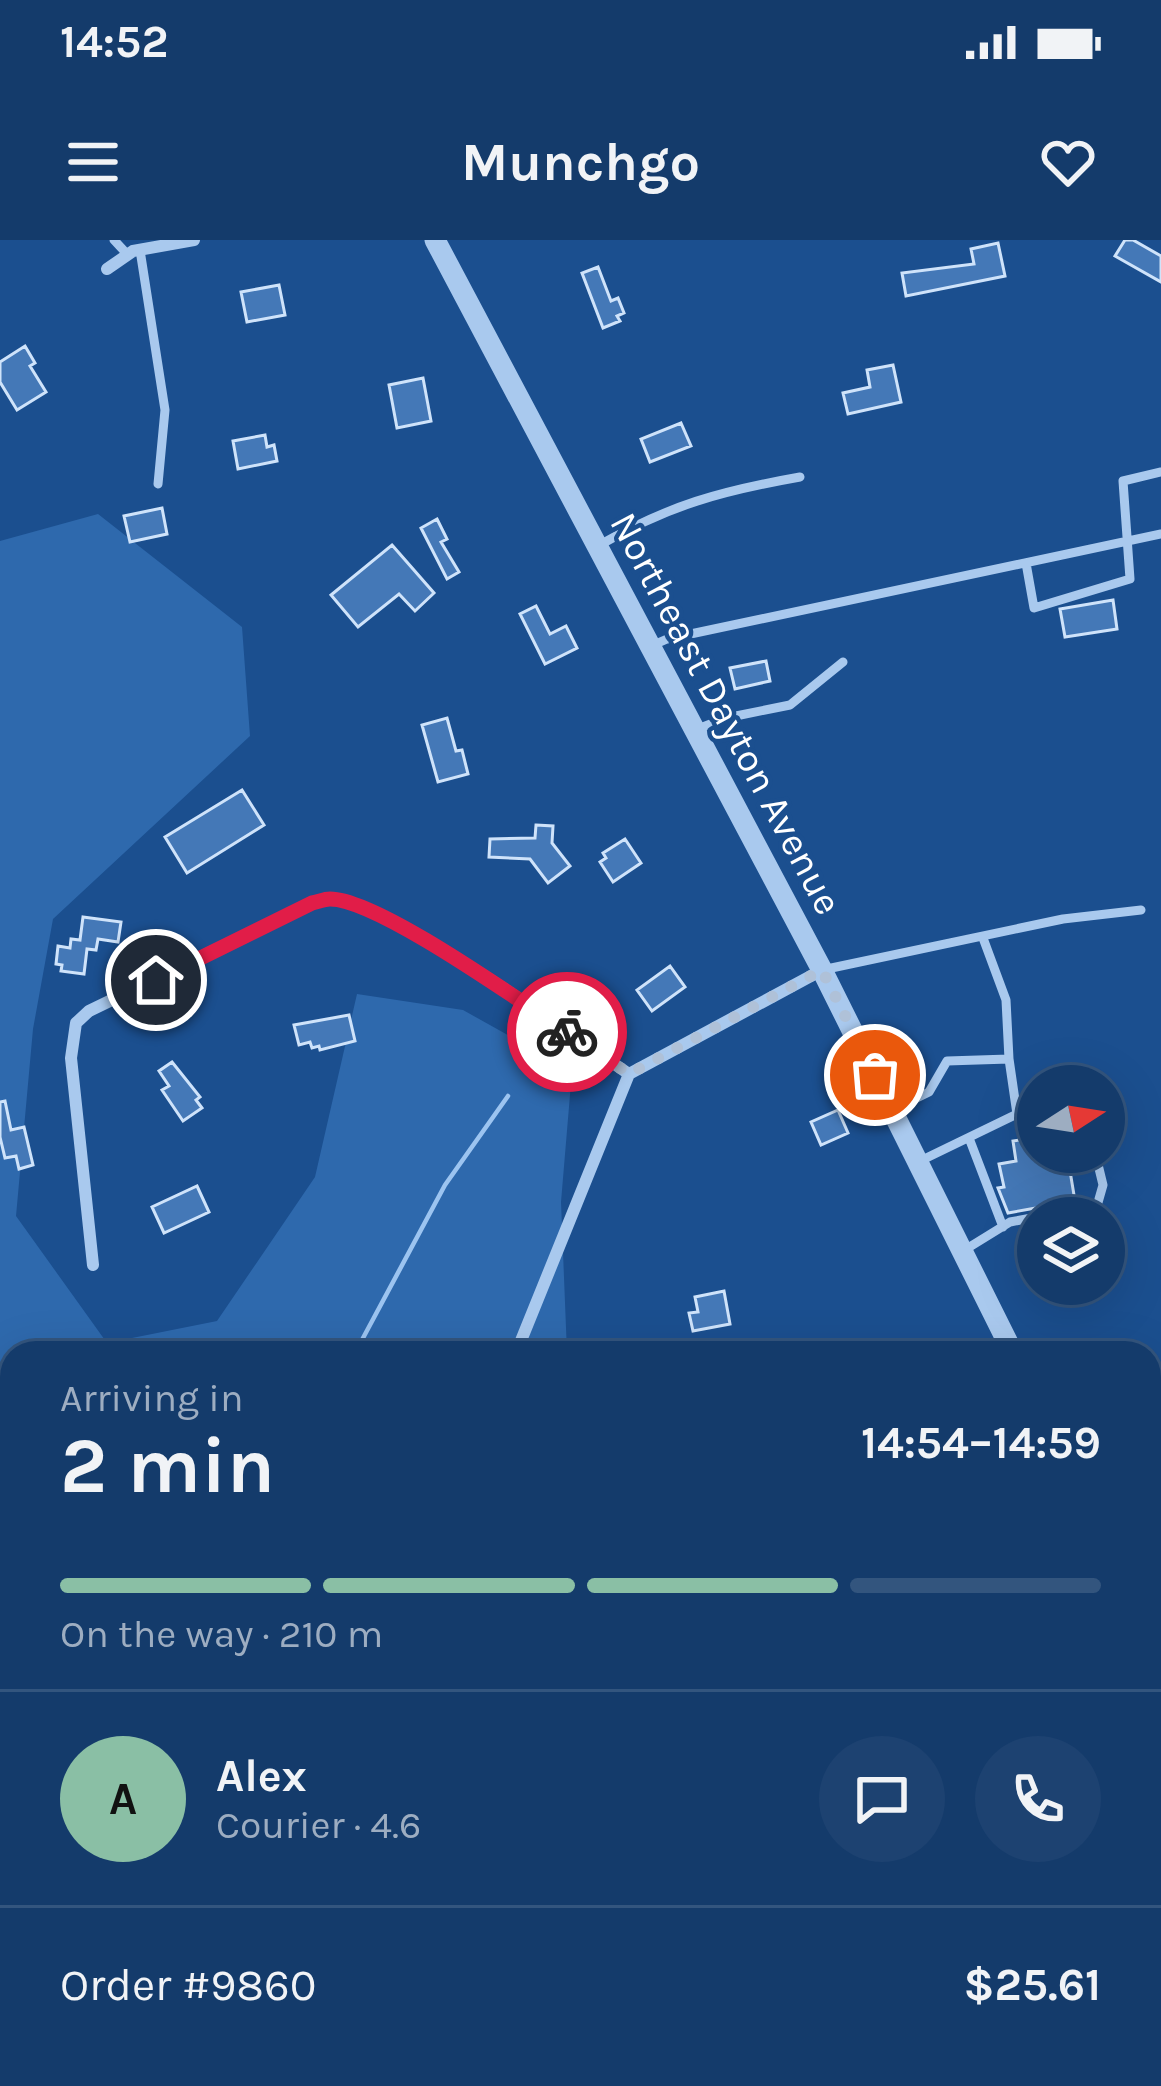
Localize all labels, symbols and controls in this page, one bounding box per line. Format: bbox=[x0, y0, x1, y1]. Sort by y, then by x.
text: 14:52 bbox=[60, 16, 168, 68]
icon: menu bbox=[60, 129, 126, 195]
icon: heart bbox=[1035, 129, 1101, 195]
text: Munchgo bbox=[461, 130, 700, 194]
street label: Northeast Dayton Avenue bbox=[600, 505, 852, 922]
pin bbox=[105, 929, 207, 1031]
icon: home bbox=[123, 947, 189, 1013]
courier bbox=[507, 972, 627, 1092]
icon: bike bbox=[534, 999, 600, 1065]
pin bbox=[824, 1024, 926, 1126]
icon: bag bbox=[842, 1042, 908, 1108]
north arrow bbox=[1017, 1065, 1125, 1173]
map controls bbox=[1017, 1065, 1125, 1305]
button: layers bbox=[1017, 1197, 1125, 1305]
text: Arriving in bbox=[60, 1375, 243, 1421]
text: 14:54–14:59 bbox=[861, 1417, 1101, 1469]
text: 2 min bbox=[60, 1420, 275, 1512]
text: On the way · 210 m bbox=[60, 1611, 383, 1657]
button: chat bbox=[819, 1736, 945, 1862]
button: phone bbox=[975, 1736, 1101, 1862]
text: Alex bbox=[216, 1750, 307, 1802]
text: A bbox=[109, 1773, 137, 1825]
text: Courier · 4.6 bbox=[216, 1802, 421, 1848]
text: Order #9860 bbox=[60, 1959, 316, 2011]
text: $25.61 bbox=[964, 1959, 1101, 2011]

